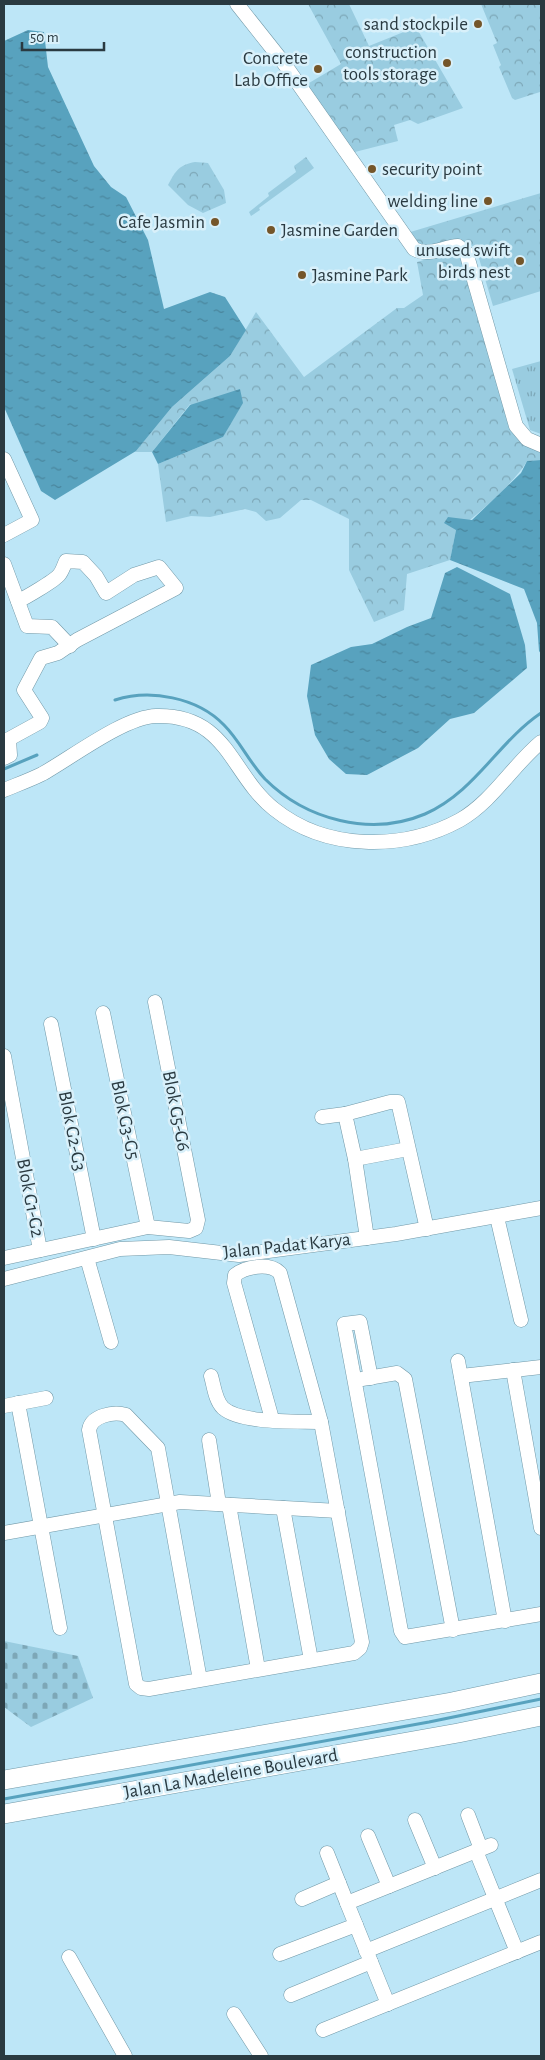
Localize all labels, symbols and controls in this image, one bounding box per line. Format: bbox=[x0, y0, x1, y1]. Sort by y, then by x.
place label: sand stockpile bbox=[364, 15, 468, 34]
marker: sand stockpile bbox=[472, 18, 484, 30]
scale bar bbox=[22, 20, 105, 52]
text: 50 m bbox=[30, 30, 59, 45]
place label: construction tools storage bbox=[343, 43, 437, 84]
place label: Concrete Lab Office bbox=[234, 49, 308, 90]
marker: construction tools storage bbox=[441, 57, 453, 69]
marker: Concrete Lab Office bbox=[312, 63, 324, 75]
place label: security point bbox=[382, 160, 482, 179]
marker: security point bbox=[366, 163, 378, 175]
place label: welding line bbox=[388, 192, 478, 211]
marker: welding line bbox=[482, 195, 494, 207]
place label: Cafe Jasmin bbox=[118, 213, 205, 232]
marker: Cafe Jasmin bbox=[209, 216, 221, 228]
place label: Jasmine Garden bbox=[281, 221, 398, 240]
marker: Jasmine Garden bbox=[265, 224, 277, 236]
place label: unused swift birds nest bbox=[416, 241, 510, 282]
marker: unused swift birds nest bbox=[514, 255, 526, 267]
place label: Jasmine Park bbox=[312, 266, 408, 285]
marker: Jasmine Park bbox=[296, 269, 308, 281]
street label: Blok G5-G6 bbox=[159, 1069, 193, 1153]
street label: Blok G3-G5 bbox=[107, 1079, 143, 1161]
street label: Blok G2-G3 bbox=[55, 1089, 89, 1173]
street label: Blok G1-G2 bbox=[13, 1157, 47, 1239]
street label: Jalan Padat Karya bbox=[222, 1230, 352, 1262]
street label: Jalan La Madeleine Boulevard bbox=[122, 1746, 340, 1802]

